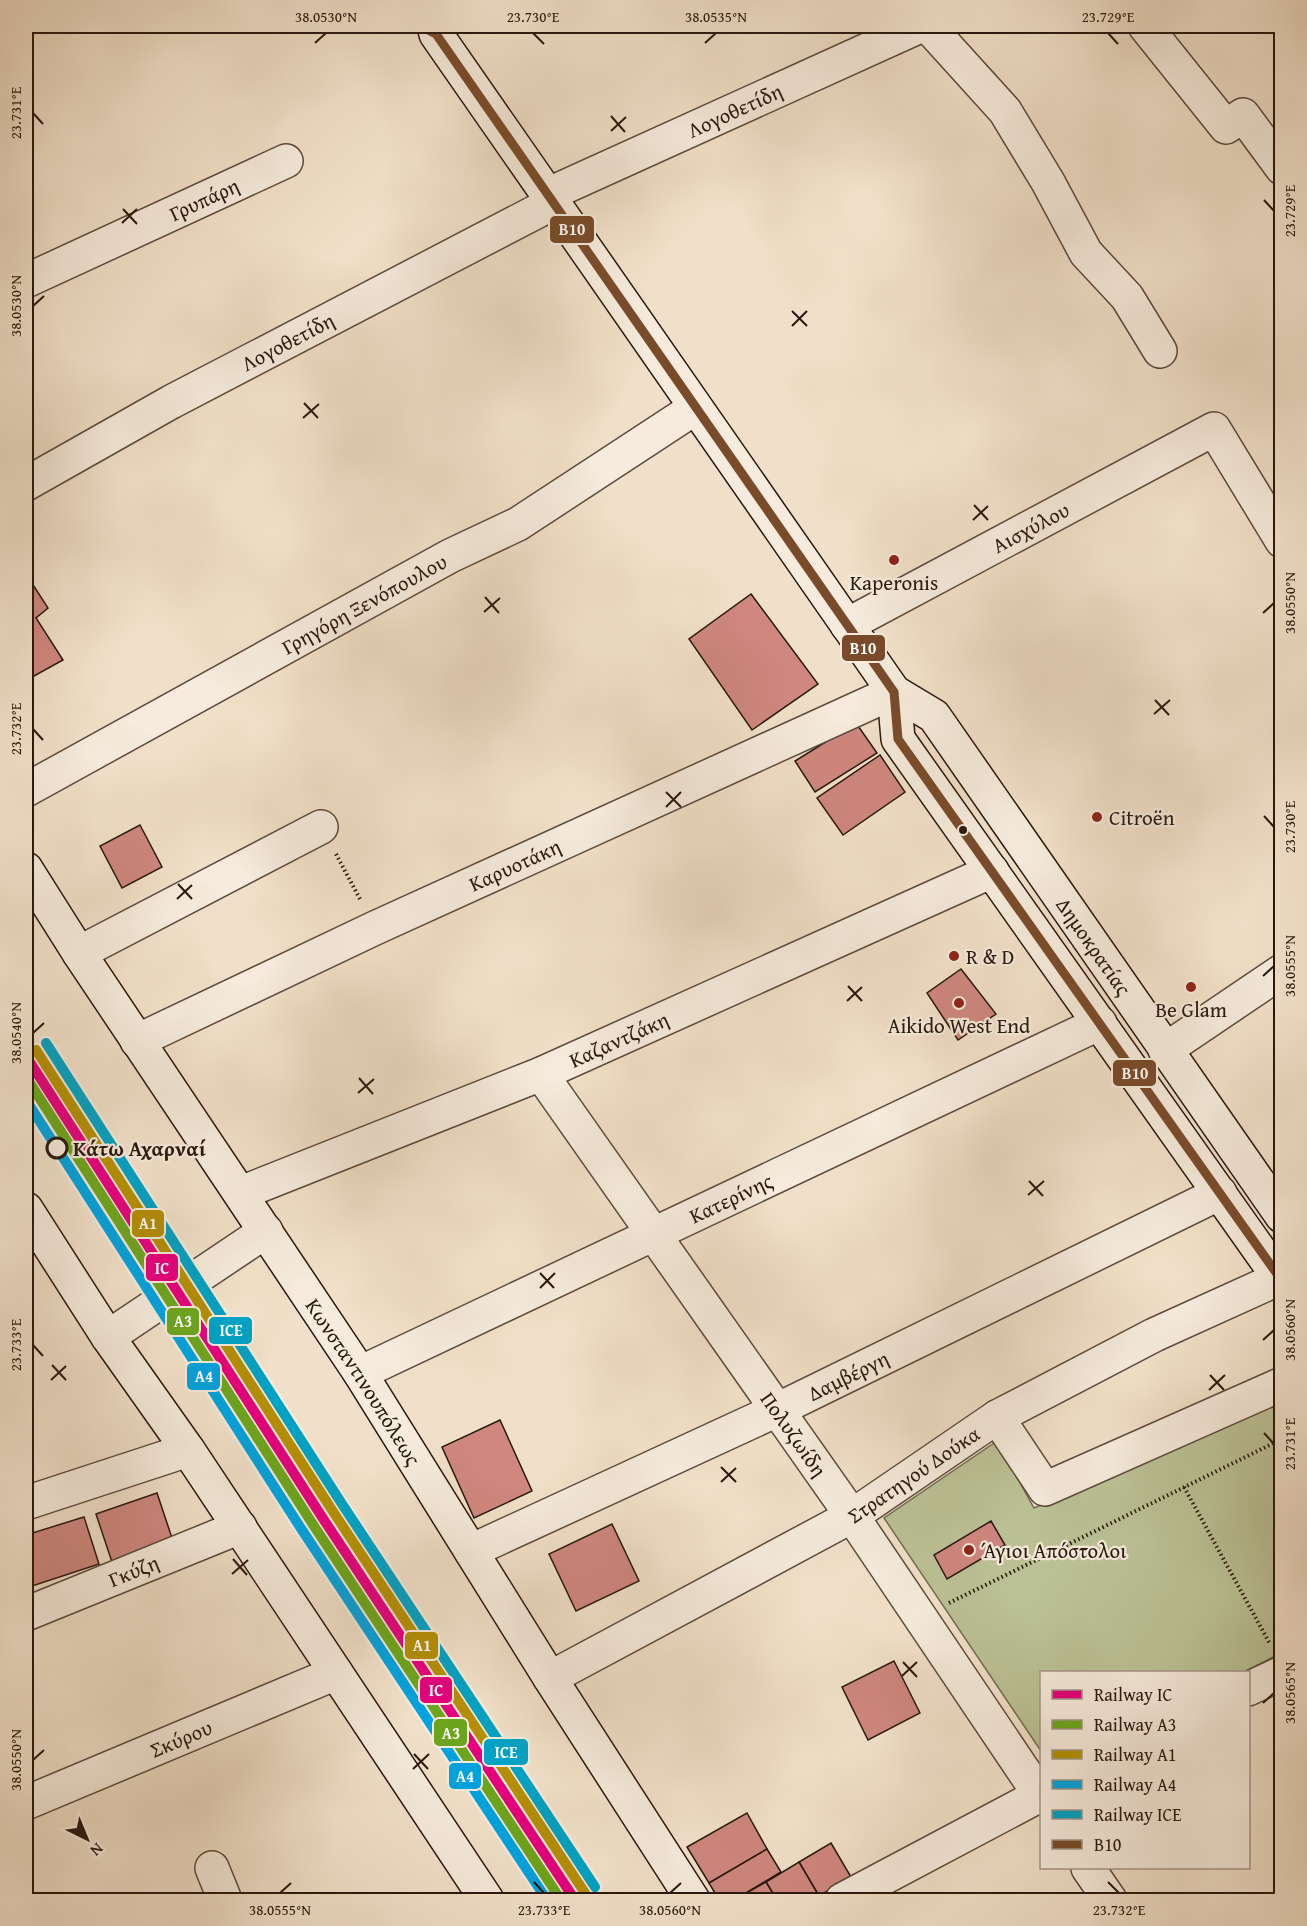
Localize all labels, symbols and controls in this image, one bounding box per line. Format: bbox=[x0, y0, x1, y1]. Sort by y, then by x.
text: 38.0530°N bbox=[295, 6, 357, 27]
text: 23.730°E bbox=[507, 6, 560, 27]
text: 38.0535°N bbox=[685, 6, 747, 27]
text: 23.729°E bbox=[1082, 6, 1135, 27]
street label: Λογοθετίδη bbox=[682, 75, 787, 145]
text: 23.731°E bbox=[5, 86, 26, 139]
street label: Γρυπάρη bbox=[164, 169, 244, 228]
text: 23.729°E bbox=[1279, 184, 1300, 237]
line badge: Β10 bbox=[549, 215, 595, 244]
text: Β10 bbox=[559, 217, 585, 241]
text: 38.0530°N bbox=[5, 275, 26, 337]
street label: Λογοθετίδη bbox=[235, 304, 340, 378]
street label: Αισχύλου bbox=[986, 494, 1075, 560]
street label: Γρηγόρη Ξενόπουλου bbox=[276, 545, 452, 662]
marker: Kaperonis bbox=[887, 553, 901, 567]
place label: Kaperonis bbox=[850, 567, 938, 598]
text: 38.0550°N bbox=[1279, 572, 1300, 634]
line badge: Β10 bbox=[841, 634, 886, 662]
text: Β10 bbox=[850, 636, 876, 660]
text: 23.732°E bbox=[5, 702, 26, 755]
text: 23.730°E bbox=[1279, 800, 1300, 853]
place label: Citroën bbox=[1109, 802, 1175, 833]
marker: Citroën bbox=[1090, 810, 1104, 824]
unlabelled marker bbox=[957, 824, 969, 836]
street label: Καρυοτάκη bbox=[464, 830, 566, 899]
street label: Δημοκρατίας bbox=[1049, 891, 1139, 1002]
text: 38.0555°N bbox=[1279, 935, 1300, 997]
place label: R & D bbox=[966, 941, 1014, 972]
marker: R & D bbox=[947, 949, 961, 963]
marker: Be Glam bbox=[1184, 980, 1198, 994]
place label: Be Glam bbox=[1155, 994, 1227, 1025]
marker: Aikido West End bbox=[952, 996, 966, 1010]
text: 38.0540°N bbox=[5, 1002, 26, 1064]
street label: Καζαντζάκη bbox=[564, 1003, 674, 1075]
place label: Aikido West End bbox=[888, 1010, 1031, 1041]
line badge: Β10 bbox=[1112, 1059, 1157, 1087]
text: Β10 bbox=[1122, 1061, 1148, 1085]
place label: Κάτω Αχαρναί bbox=[73, 1133, 206, 1164]
marker: Κάτω Αχαρναί bbox=[46, 1137, 68, 1159]
street label: Κατερίνης bbox=[684, 1165, 778, 1231]
line badge: A1 bbox=[131, 1209, 165, 1238]
text: A1 bbox=[139, 1211, 157, 1235]
line badge: IC bbox=[145, 1253, 179, 1282]
text: IC bbox=[155, 1256, 169, 1280]
street label: Κωνσταντινουπόλεως bbox=[299, 1292, 429, 1471]
text: 38.0560°N bbox=[1279, 1299, 1300, 1361]
line badge: A3 bbox=[166, 1307, 200, 1336]
text: A3 bbox=[174, 1309, 192, 1333]
line badge: ICE bbox=[208, 1316, 253, 1345]
text: 23.733°E bbox=[5, 1318, 26, 1371]
text: ICE bbox=[220, 1318, 243, 1342]
street label: Δαμβέργη bbox=[802, 1342, 894, 1408]
line badge: A4 bbox=[186, 1362, 221, 1391]
text: A4 bbox=[195, 1364, 213, 1388]
street label: Πολυζωίδη bbox=[753, 1385, 835, 1483]
text: 23.731°E bbox=[1279, 1417, 1300, 1470]
street label: Στρατηγού Δούκα bbox=[841, 1418, 986, 1530]
place label: Άγιοι Απόστολοι bbox=[981, 1535, 1127, 1566]
marker: Άγιοι Απόστολοι bbox=[962, 1543, 976, 1557]
street label: Γκύζη bbox=[103, 1546, 163, 1594]
line badge: A1 bbox=[404, 1631, 439, 1660]
text: A1 bbox=[413, 1633, 431, 1657]
text: 38.0565°N bbox=[1279, 1662, 1300, 1724]
legend bbox=[1040, 1671, 1250, 1869]
line badge: IC bbox=[419, 1676, 453, 1704]
text: IC bbox=[429, 1678, 443, 1702]
text: Railway IC bbox=[1094, 1681, 1172, 1708]
street label: Σκύρου bbox=[145, 1711, 217, 1765]
text: Railway A3 bbox=[1094, 1711, 1177, 1738]
line badge: A3 bbox=[433, 1718, 468, 1747]
text: A3 bbox=[442, 1721, 460, 1745]
text: 38.0550°N bbox=[5, 1729, 26, 1791]
line badge: ICE bbox=[483, 1738, 529, 1766]
text: ICE bbox=[495, 1740, 518, 1764]
text: Railway A1 bbox=[1094, 1741, 1177, 1768]
line badge: A4 bbox=[448, 1762, 482, 1790]
text: A4 bbox=[456, 1764, 474, 1788]
text: Railway A4 bbox=[1094, 1771, 1177, 1798]
text: Railway ICE bbox=[1094, 1801, 1181, 1828]
north arrow bbox=[57, 1809, 117, 1869]
text: Β10 bbox=[1094, 1831, 1122, 1858]
text: N bbox=[85, 1838, 109, 1863]
text: 38.0555°N bbox=[249, 1899, 311, 1920]
text: 23.733°E bbox=[518, 1899, 571, 1920]
text: 38.0560°N bbox=[639, 1899, 701, 1920]
text: 23.732°E bbox=[1093, 1899, 1146, 1920]

